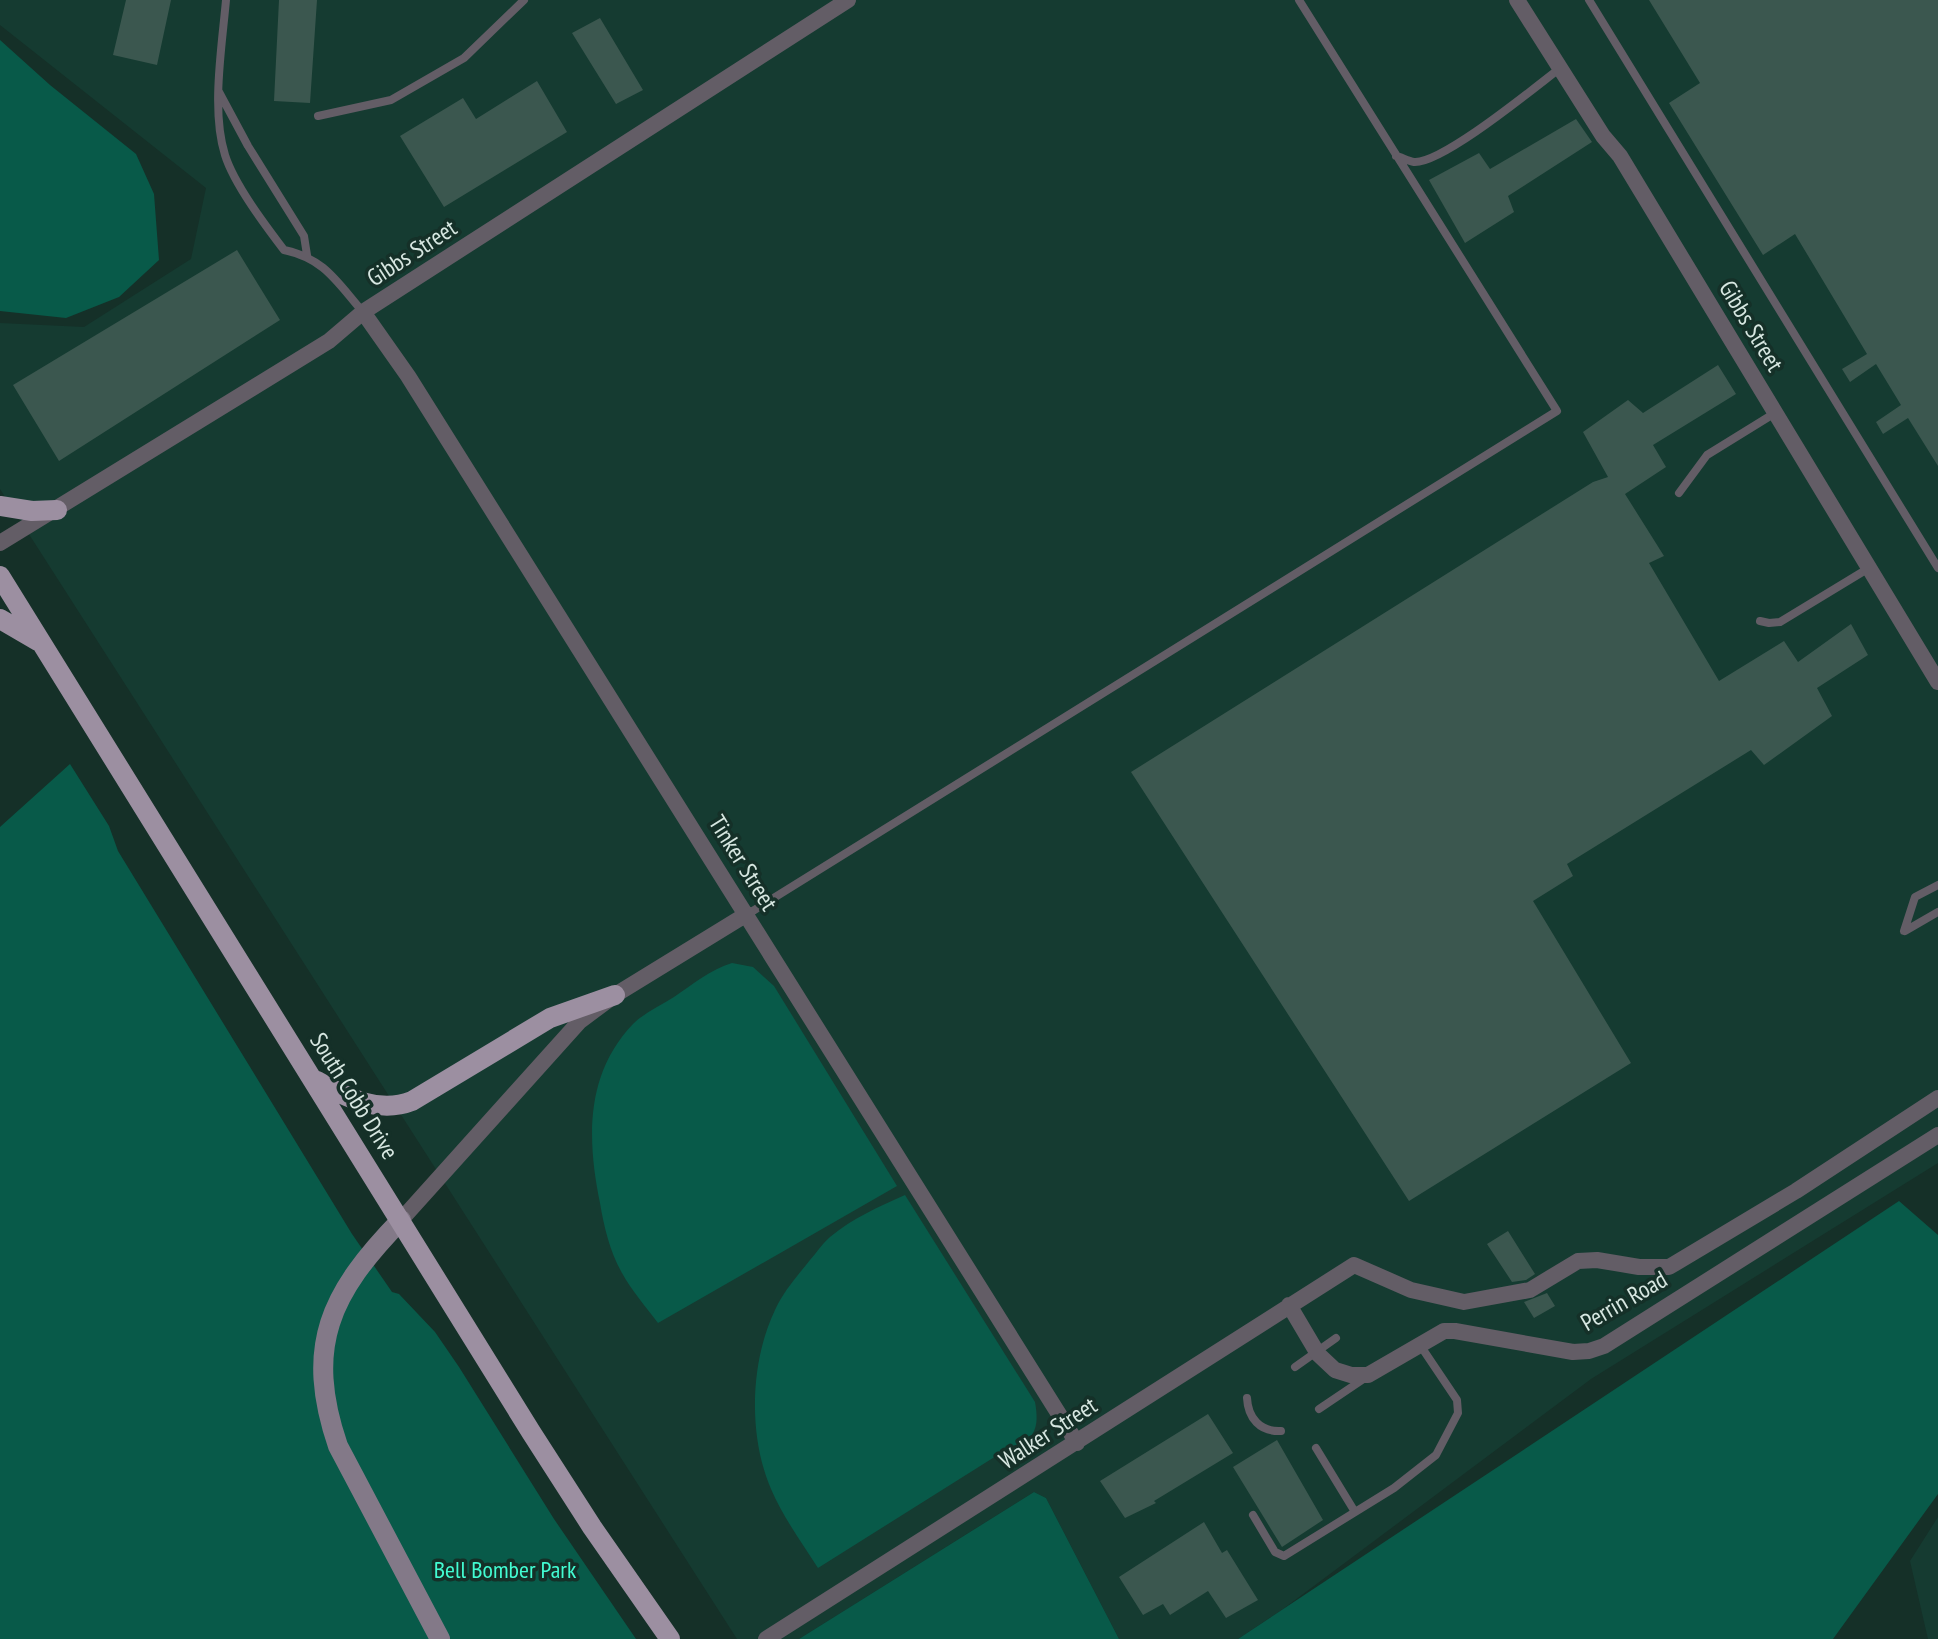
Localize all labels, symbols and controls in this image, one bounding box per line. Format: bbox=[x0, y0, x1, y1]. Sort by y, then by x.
street label: Gibbs Street bbox=[361, 212, 463, 293]
street label: Gibbs Street bbox=[1712, 275, 1791, 377]
street label: Tinker Street bbox=[702, 809, 785, 917]
street label: South Cobb Drive bbox=[303, 1027, 406, 1165]
street label: Perrin Road bbox=[1575, 1263, 1673, 1338]
street label: Walker Street bbox=[993, 1389, 1103, 1476]
park label: Bell Bomber Park bbox=[434, 1554, 577, 1585]

